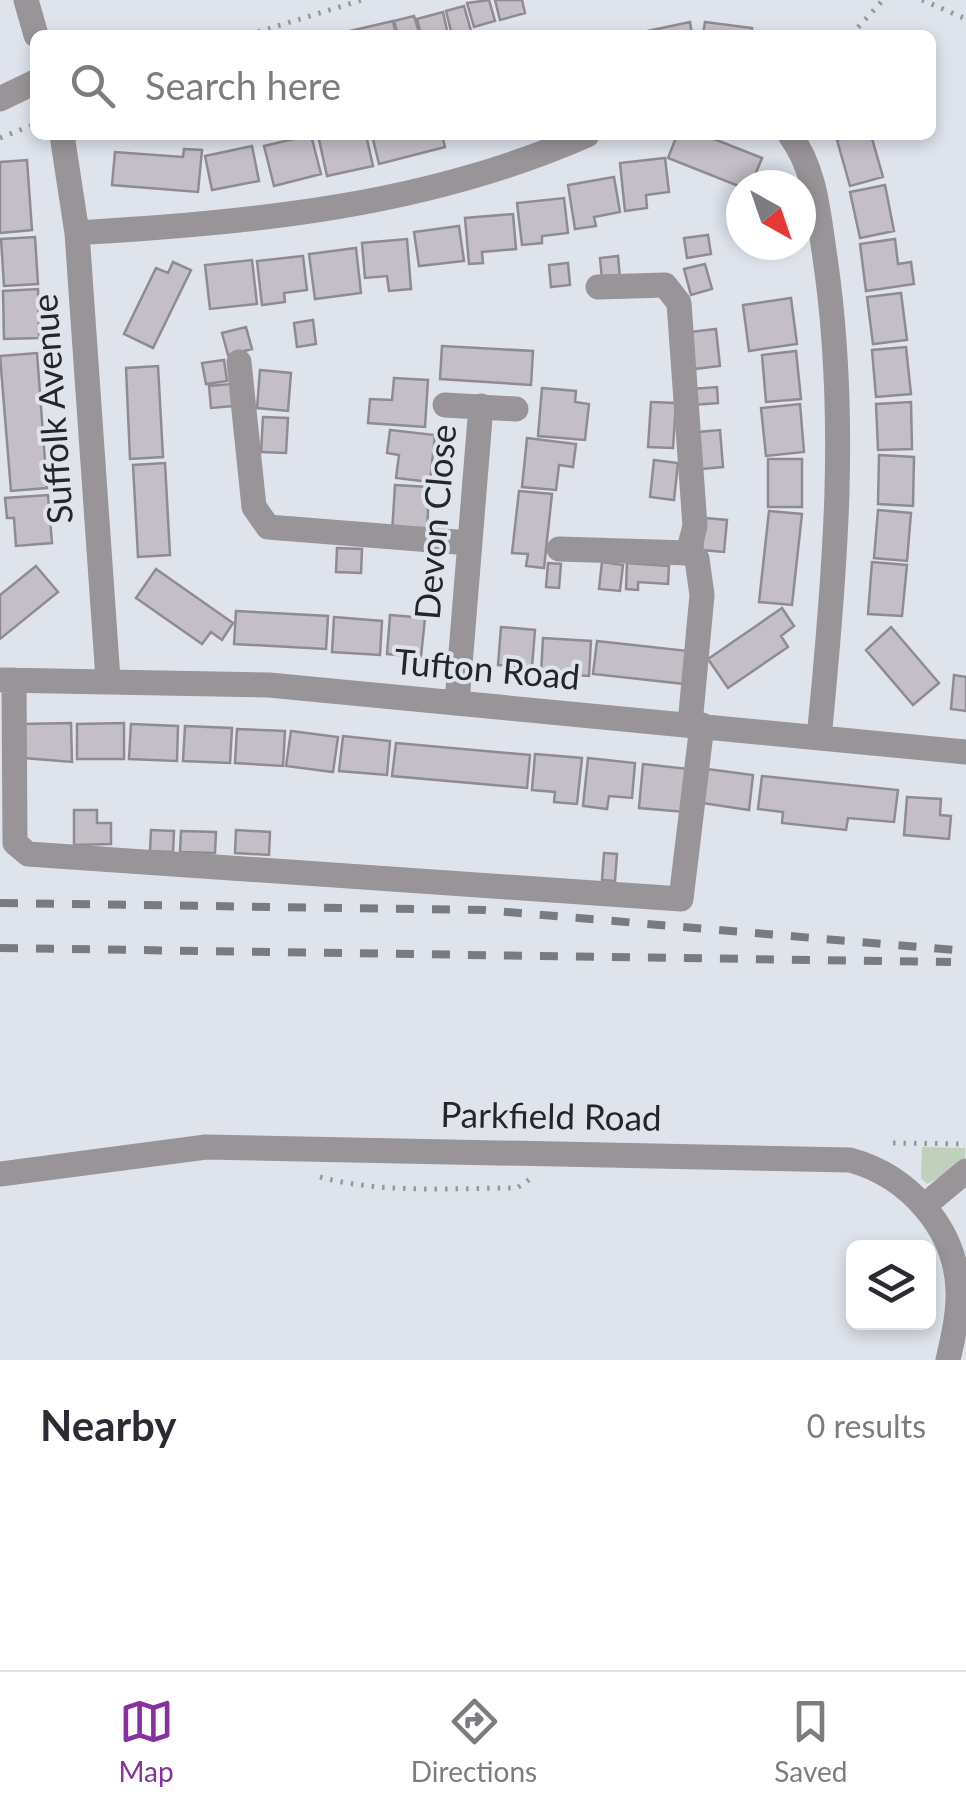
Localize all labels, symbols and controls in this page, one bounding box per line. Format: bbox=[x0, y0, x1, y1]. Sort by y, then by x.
search box bbox=[30, 30, 936, 140]
icon: search bbox=[65, 58, 120, 113]
text: Search here bbox=[145, 62, 341, 108]
north arrow bbox=[726, 170, 816, 260]
street label: Suffolk Avenue bbox=[22, 293, 80, 526]
street label: Devon Close bbox=[405, 423, 463, 621]
street label: Tufton Road bbox=[393, 639, 582, 697]
street label: Parkfield Road bbox=[440, 1092, 662, 1138]
map controls bbox=[846, 1240, 936, 1330]
button: layers bbox=[846, 1240, 936, 1330]
text: Nearby bbox=[40, 1400, 177, 1450]
text: 0 results bbox=[807, 1406, 926, 1445]
tab: Map bbox=[119, 1694, 174, 1788]
tab: Directions bbox=[411, 1694, 537, 1788]
tab: Saved bbox=[774, 1694, 847, 1788]

